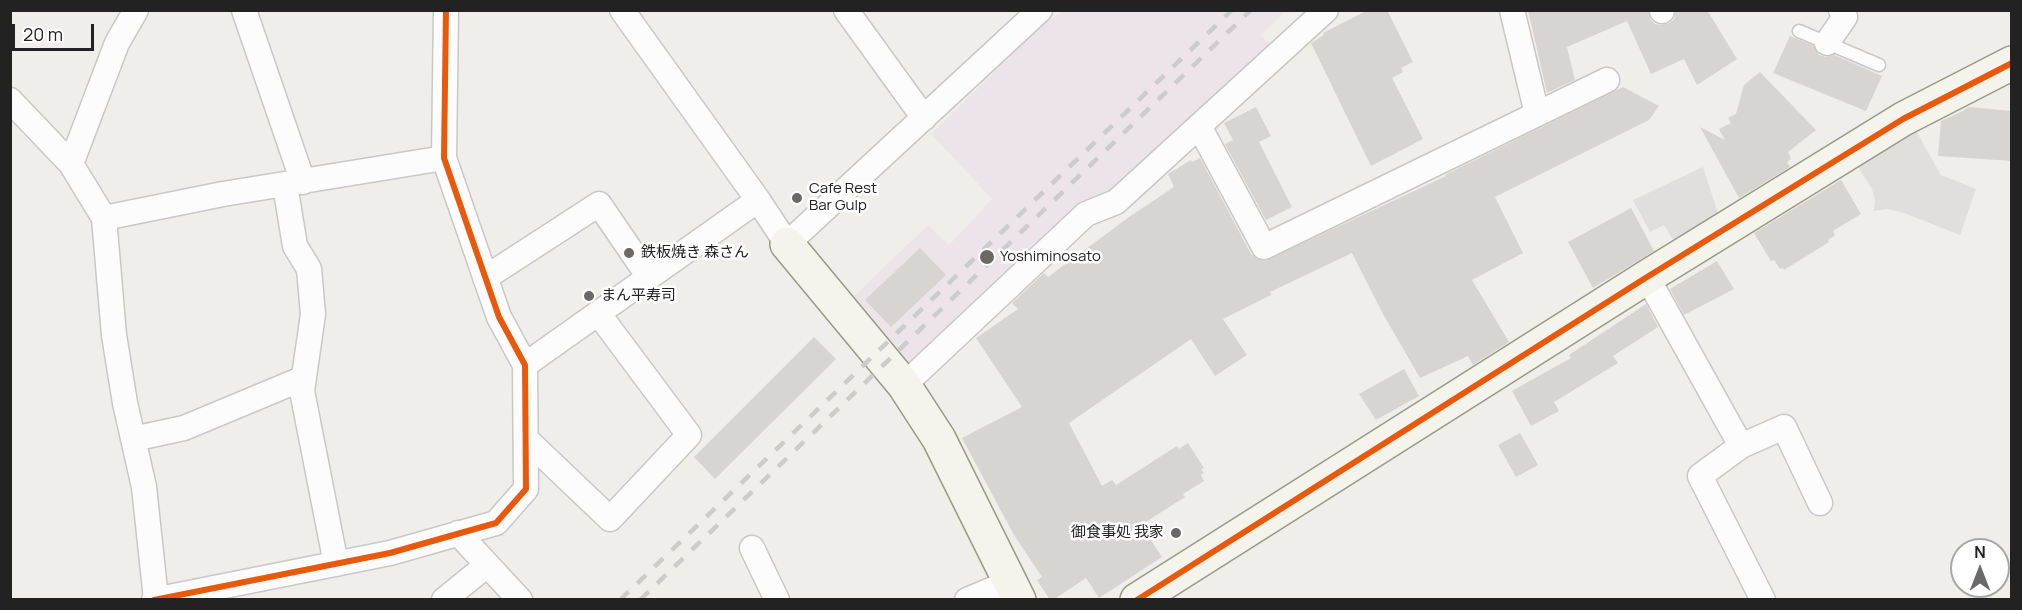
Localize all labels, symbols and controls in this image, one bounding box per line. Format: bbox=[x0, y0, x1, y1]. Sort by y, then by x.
scale bar bbox=[15, 12, 98, 50]
text: 20 m bbox=[23, 22, 63, 46]
place label: Cafe Rest Bar Gulp bbox=[809, 180, 877, 215]
marker: Cafe Rest Bar Gulp bbox=[790, 191, 804, 205]
place label: 鉄板焼き 森さん bbox=[641, 244, 749, 262]
marker: 鉄板焼き 森さん bbox=[622, 246, 636, 260]
marker: Yoshiminosato bbox=[978, 248, 996, 266]
place label: Yoshiminosato bbox=[1000, 248, 1101, 266]
place label: まん平寿司 bbox=[601, 287, 676, 305]
marker: まん平寿司 bbox=[582, 289, 596, 303]
place label: 御食事処 我家 bbox=[1071, 524, 1164, 542]
marker: 御食事処 我家 bbox=[1169, 526, 1183, 540]
north arrow bbox=[1950, 538, 2010, 598]
text: N bbox=[1974, 541, 1986, 563]

